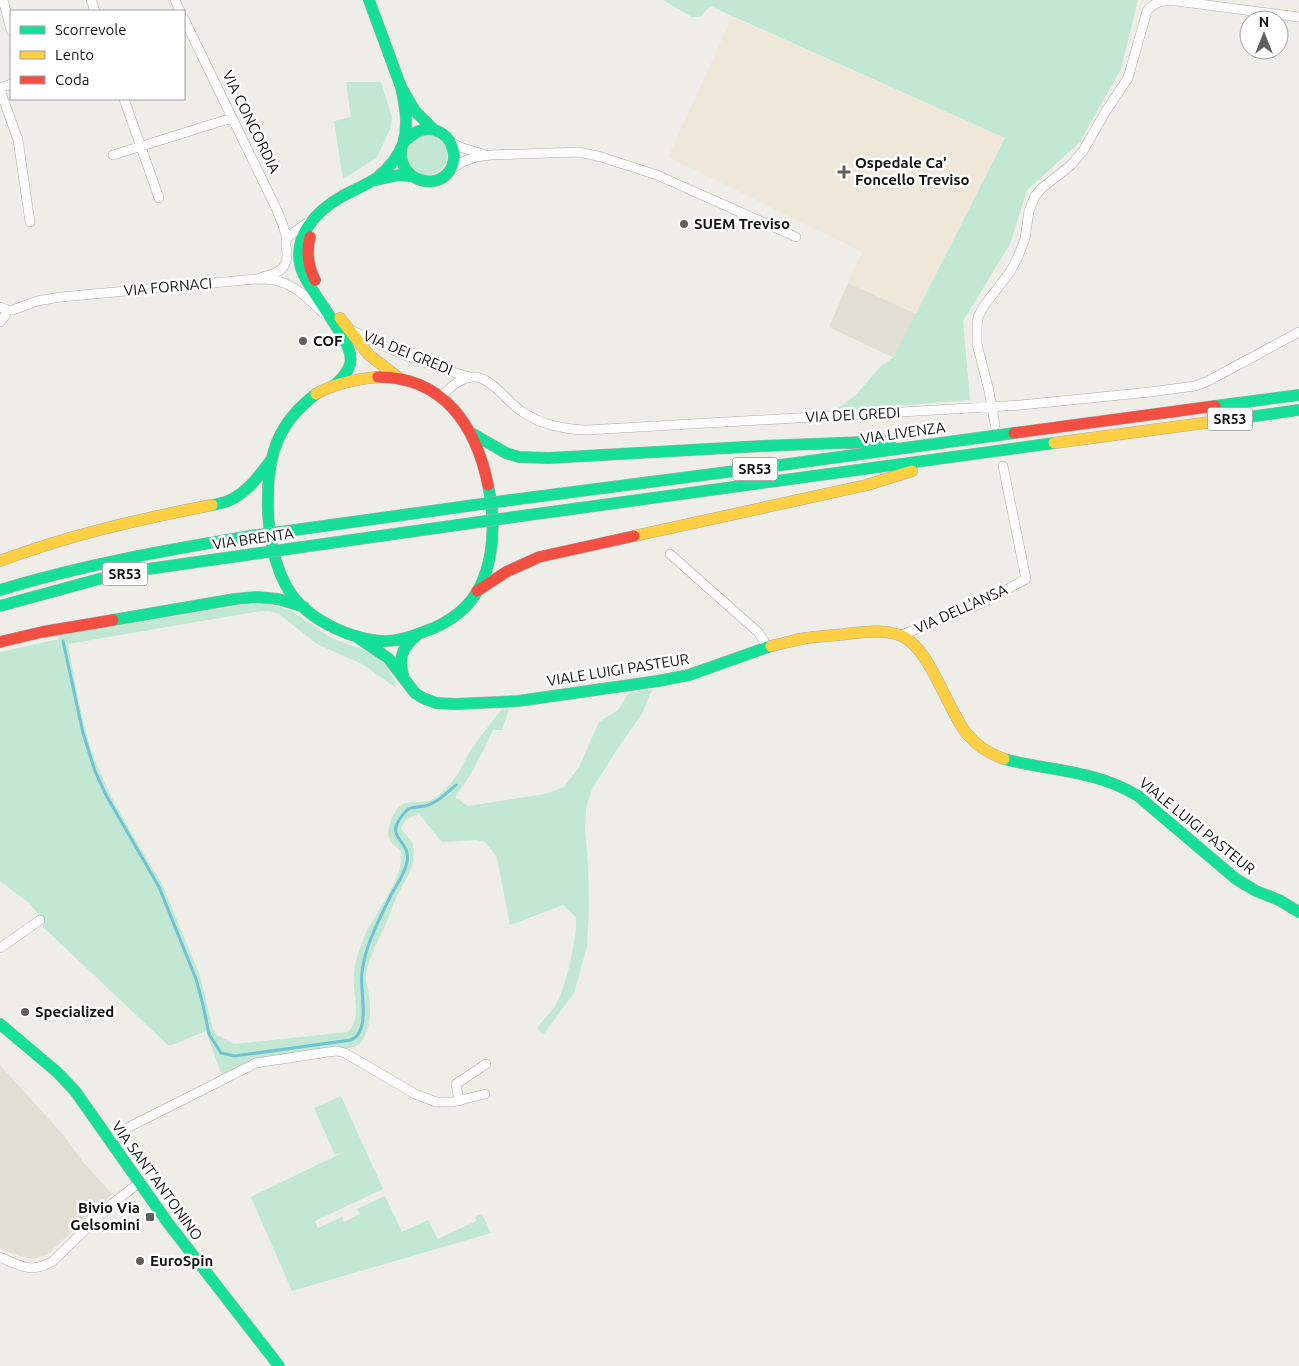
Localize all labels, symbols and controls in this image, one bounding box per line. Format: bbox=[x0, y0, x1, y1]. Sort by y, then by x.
legend bbox=[10, 10, 185, 100]
north arrow bbox=[1239, 10, 1289, 60]
text: N bbox=[1259, 14, 1269, 30]
text: Scorrevole bbox=[55, 21, 126, 38]
text: Lento bbox=[55, 46, 94, 63]
street label: VIA CONCORDIA bbox=[219, 68, 284, 176]
text: Coda bbox=[55, 71, 89, 88]
place label: Ospedale Ca' Foncello Treviso bbox=[855, 154, 970, 188]
marker: Ospedale Ca' Foncello Treviso bbox=[837, 165, 851, 179]
place label: SUEM Treviso bbox=[694, 215, 790, 232]
marker: SUEM Treviso bbox=[678, 218, 690, 230]
street label: VIA FORNACI bbox=[123, 274, 213, 299]
street label: VIA DEI GREDI bbox=[361, 327, 455, 378]
place label: COF bbox=[313, 332, 343, 349]
marker: COF bbox=[297, 335, 309, 347]
street label: VIA DEI GREDI bbox=[805, 404, 901, 425]
road number: SR53 bbox=[1208, 408, 1252, 430]
street label: VIA LIVENZA bbox=[860, 418, 947, 447]
road number: SR53 bbox=[732, 458, 778, 480]
street label: VIA BRENTA bbox=[211, 524, 295, 553]
road number: SR53 bbox=[102, 562, 148, 586]
street label: VIA DELL'ANSA bbox=[912, 580, 1010, 637]
street label: VIALE LUIGI PASTEUR bbox=[546, 650, 690, 689]
street label: VIALE LUIGI PASTEUR bbox=[1136, 774, 1259, 877]
place label: Specialized bbox=[35, 1003, 114, 1020]
marker: Specialized bbox=[19, 1006, 31, 1018]
street label: VIA SANT'ANTONINO bbox=[109, 1118, 206, 1244]
place label: Bivio Via Gelsomini bbox=[70, 1199, 140, 1233]
marker: Bivio Via Gelsomini bbox=[144, 1211, 156, 1223]
place label: EuroSpin bbox=[150, 1252, 213, 1269]
marker: EuroSpin bbox=[134, 1255, 146, 1267]

